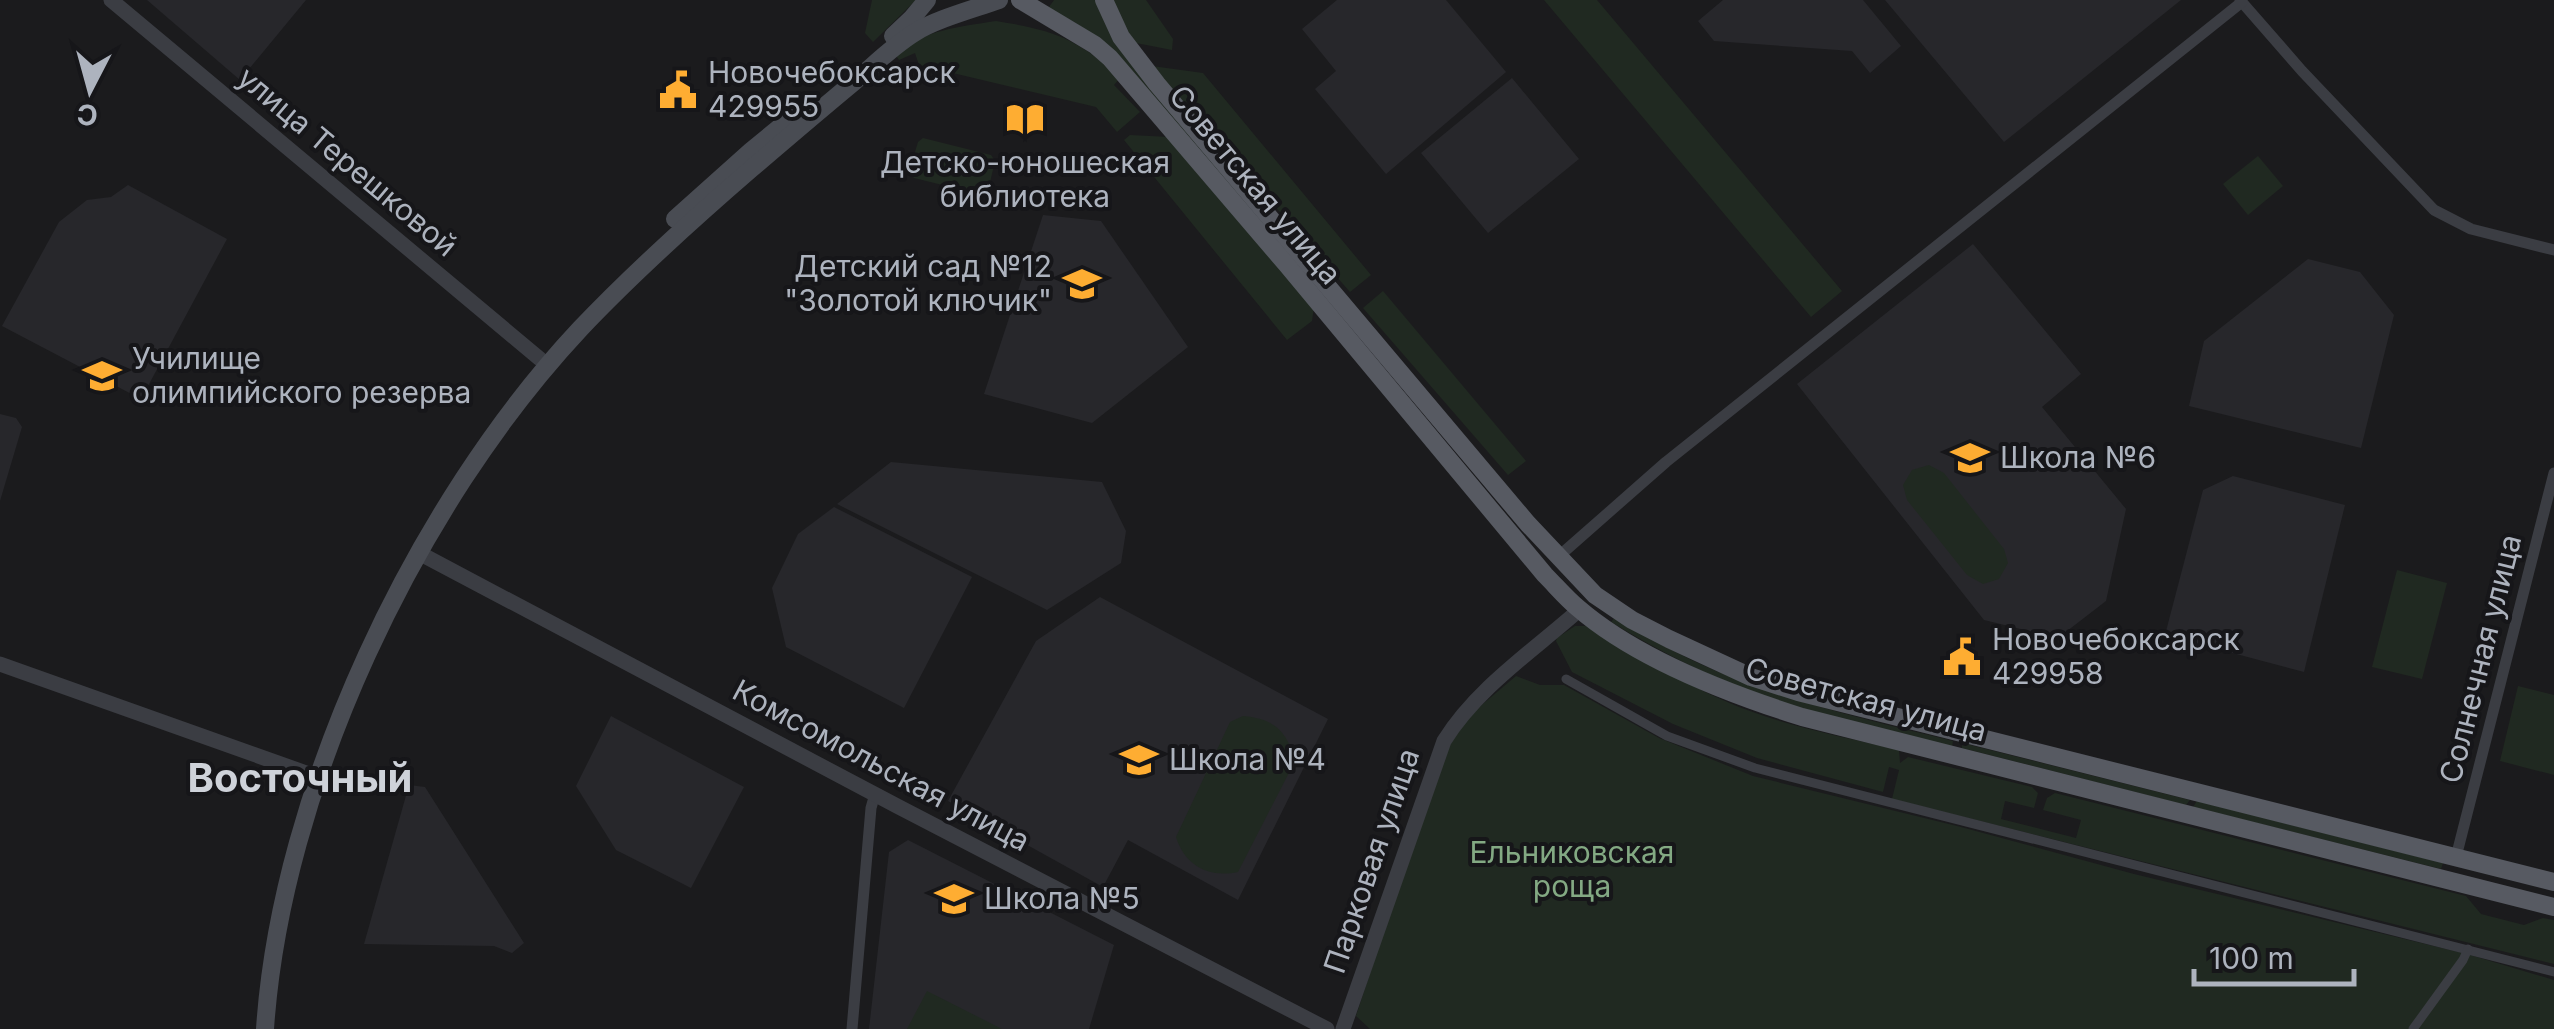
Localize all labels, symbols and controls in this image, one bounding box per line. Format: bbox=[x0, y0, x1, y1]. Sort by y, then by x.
north arrow bbox=[40, 40, 140, 140]
place label: Новочебоксарск 429955 bbox=[708, 54, 956, 124]
street label: улица Терешковой bbox=[231, 59, 465, 263]
public building icon: Новочебоксарск 429955 bbox=[657, 69, 699, 111]
street label: Советская улица bbox=[1162, 78, 1349, 291]
text: С bbox=[75, 97, 99, 133]
library icon: Детско-юношеская библиотека bbox=[1004, 98, 1046, 140]
place label: Детско-юношеская библиотека bbox=[880, 144, 1170, 214]
place label: Детский сад №12 "Золотой ключик" bbox=[784, 248, 1052, 318]
school or university icon: Детский сад №12 "Золотой ключик" bbox=[1061, 263, 1103, 305]
place label: Училище олимпийского резерва bbox=[132, 340, 471, 410]
school or university icon: Училище олимпийского резерва bbox=[81, 355, 123, 397]
school or university icon: Школа №6 bbox=[1949, 437, 1991, 479]
place label: Школа №6 bbox=[2000, 439, 2156, 475]
street label: Солнечная улица bbox=[2432, 531, 2528, 787]
place label: Новочебоксарск 429958 bbox=[1992, 621, 2240, 691]
public building icon: Новочебоксарск 429958 bbox=[1941, 636, 1983, 678]
street label: Советская улица bbox=[1742, 650, 1991, 749]
street label: Комсомольская улица bbox=[727, 672, 1036, 859]
school or university icon: Школа №4 bbox=[1118, 739, 1160, 781]
place label: Школа №4 bbox=[1169, 741, 1326, 777]
street label: Парковая улица bbox=[1316, 744, 1426, 978]
district label: Восточный bbox=[188, 753, 413, 802]
park label: Ельниковская роща bbox=[1470, 834, 1674, 904]
school or university icon: Школа №5 bbox=[933, 878, 975, 920]
place label: Школа №5 bbox=[984, 880, 1140, 916]
scale bar bbox=[2194, 924, 2354, 986]
text: 100 m bbox=[2209, 940, 2294, 976]

